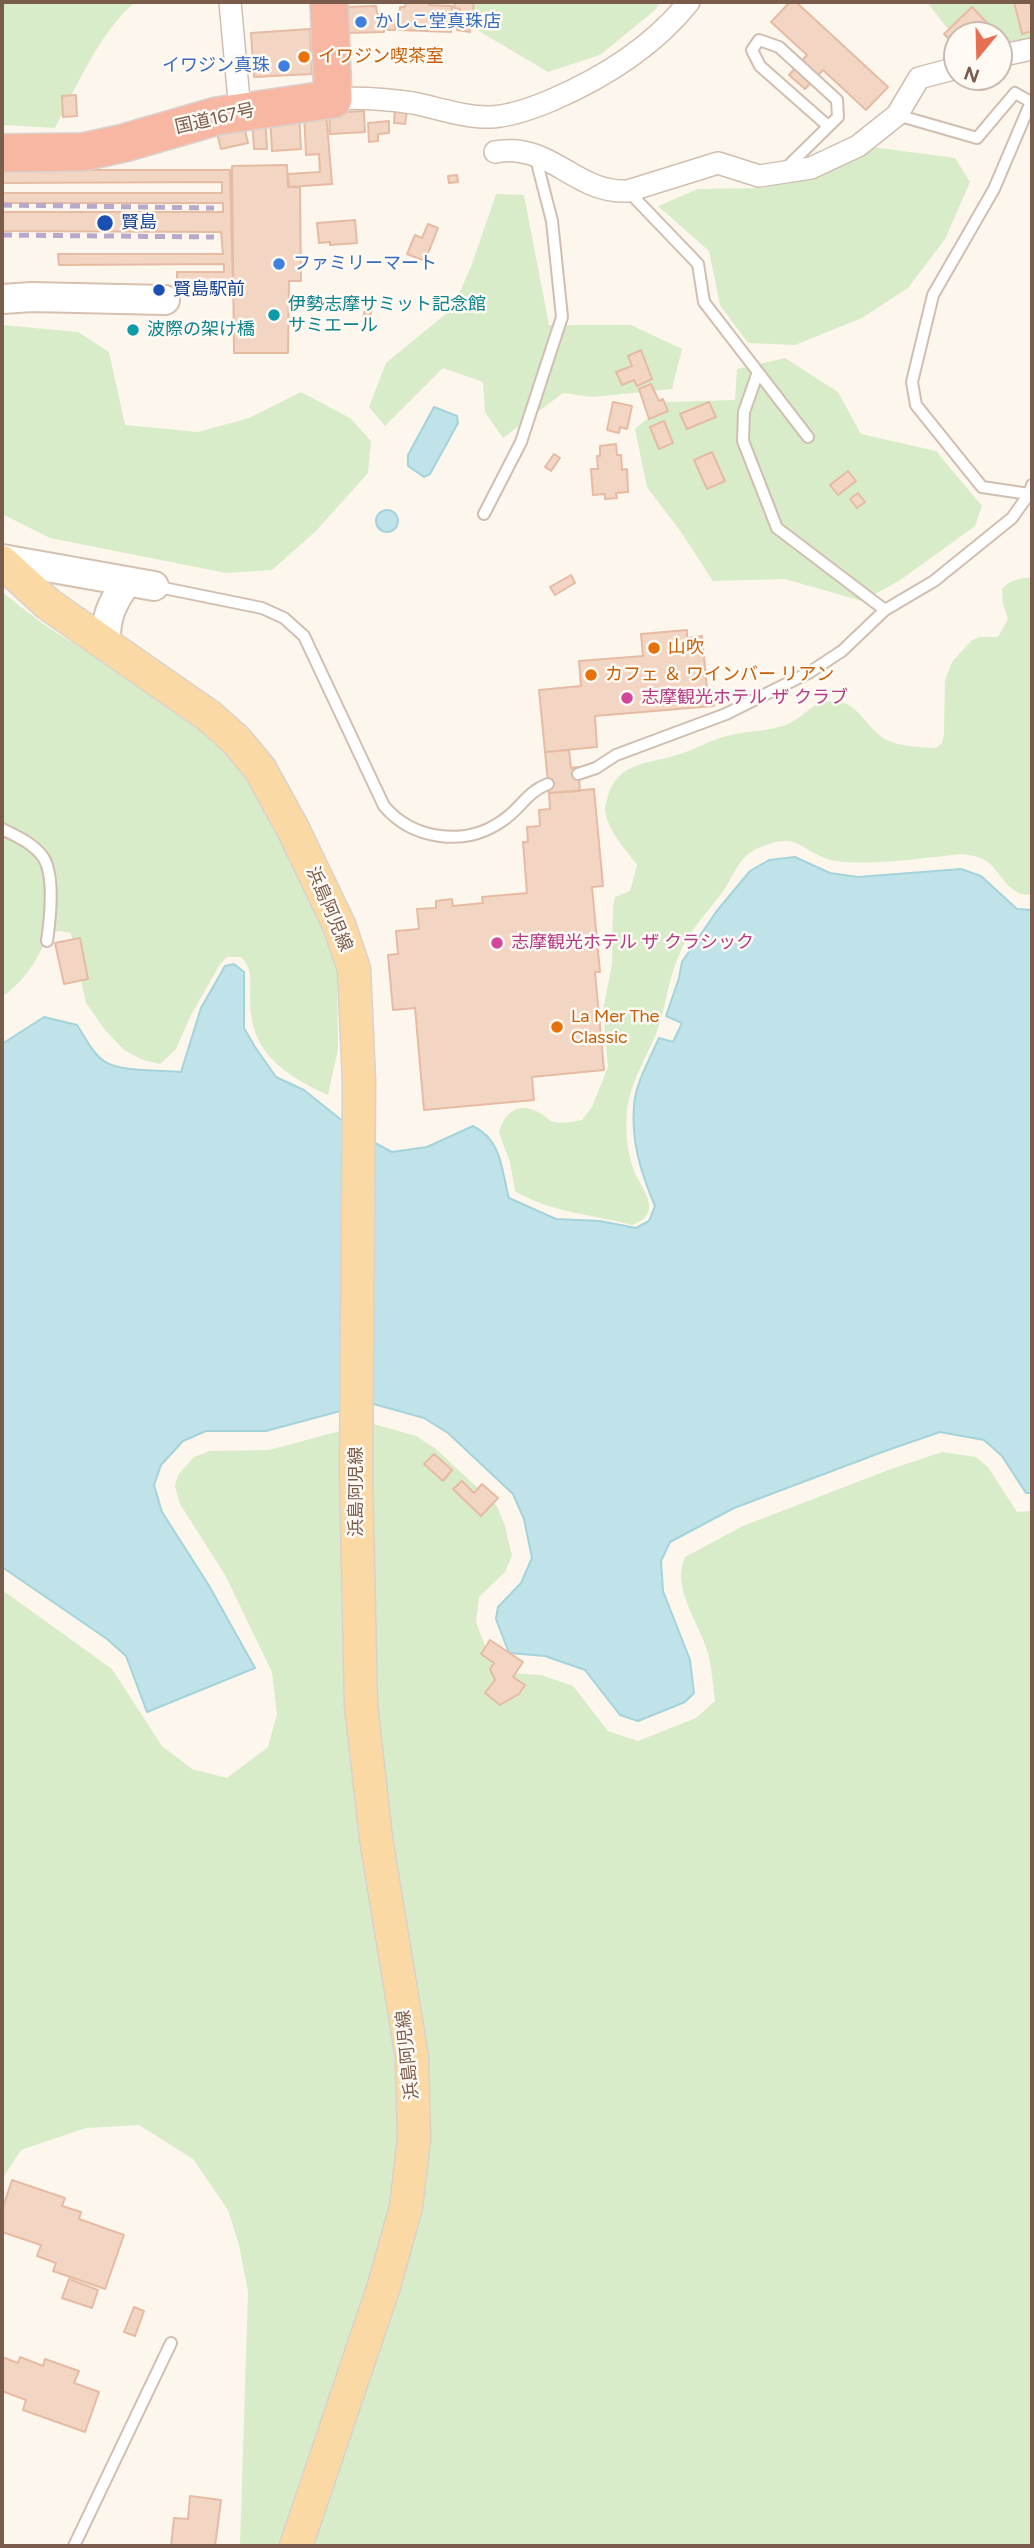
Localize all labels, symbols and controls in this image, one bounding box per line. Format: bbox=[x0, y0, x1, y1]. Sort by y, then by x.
place label: かしこ堂真珠店 bbox=[375, 11, 501, 33]
marker: かしこ堂真珠店 bbox=[353, 14, 369, 30]
north arrow bbox=[943, 21, 1013, 91]
place label: イワジン喫茶室 bbox=[318, 46, 444, 68]
marker: イワジン喫茶室 bbox=[296, 49, 312, 65]
place label: イワジン真珠 bbox=[162, 55, 270, 77]
marker: イワジン真珠 bbox=[276, 58, 292, 74]
text: N bbox=[961, 61, 982, 88]
street label: 国道167号 bbox=[173, 99, 257, 139]
place label: 賢島 bbox=[121, 212, 157, 234]
marker: 賢島 bbox=[95, 213, 115, 233]
place label: ファミリーマート bbox=[293, 253, 437, 275]
marker: ファミリーマート bbox=[271, 256, 287, 272]
place label: 賢島駅前 bbox=[173, 279, 245, 301]
marker: 賢島駅前 bbox=[151, 282, 167, 298]
place label: 伊勢志摩サミット記念館 サミエール bbox=[288, 294, 486, 336]
marker: 伊勢志摩サミット記念館 サミエール bbox=[266, 307, 282, 323]
place label: 波際の架け橋 bbox=[147, 319, 255, 341]
marker: 波際の架け橋 bbox=[125, 322, 141, 338]
place label: 山吹 bbox=[668, 637, 704, 659]
marker: 山吹 bbox=[646, 640, 662, 656]
place label: カフェ ＆ ワインバー リアン bbox=[605, 664, 834, 686]
marker: カフェ ＆ ワインバー リアン bbox=[583, 667, 599, 683]
place label: 志摩観光ホテル ザ クラブ bbox=[641, 687, 848, 709]
marker: 志摩観光ホテル ザ クラブ bbox=[619, 690, 635, 706]
street label: 浜島阿児線 bbox=[301, 863, 357, 955]
place label: 志摩観光ホテル ザ クラシック bbox=[511, 932, 754, 954]
marker: 志摩観光ホテル ザ クラシック bbox=[489, 935, 505, 951]
place label: La Mer The Classic bbox=[571, 1006, 659, 1048]
marker: La Mer The Classic bbox=[549, 1019, 565, 1035]
street label: 浜島阿児線 bbox=[346, 1447, 368, 1537]
street label: 浜島阿児線 bbox=[393, 2009, 423, 2101]

